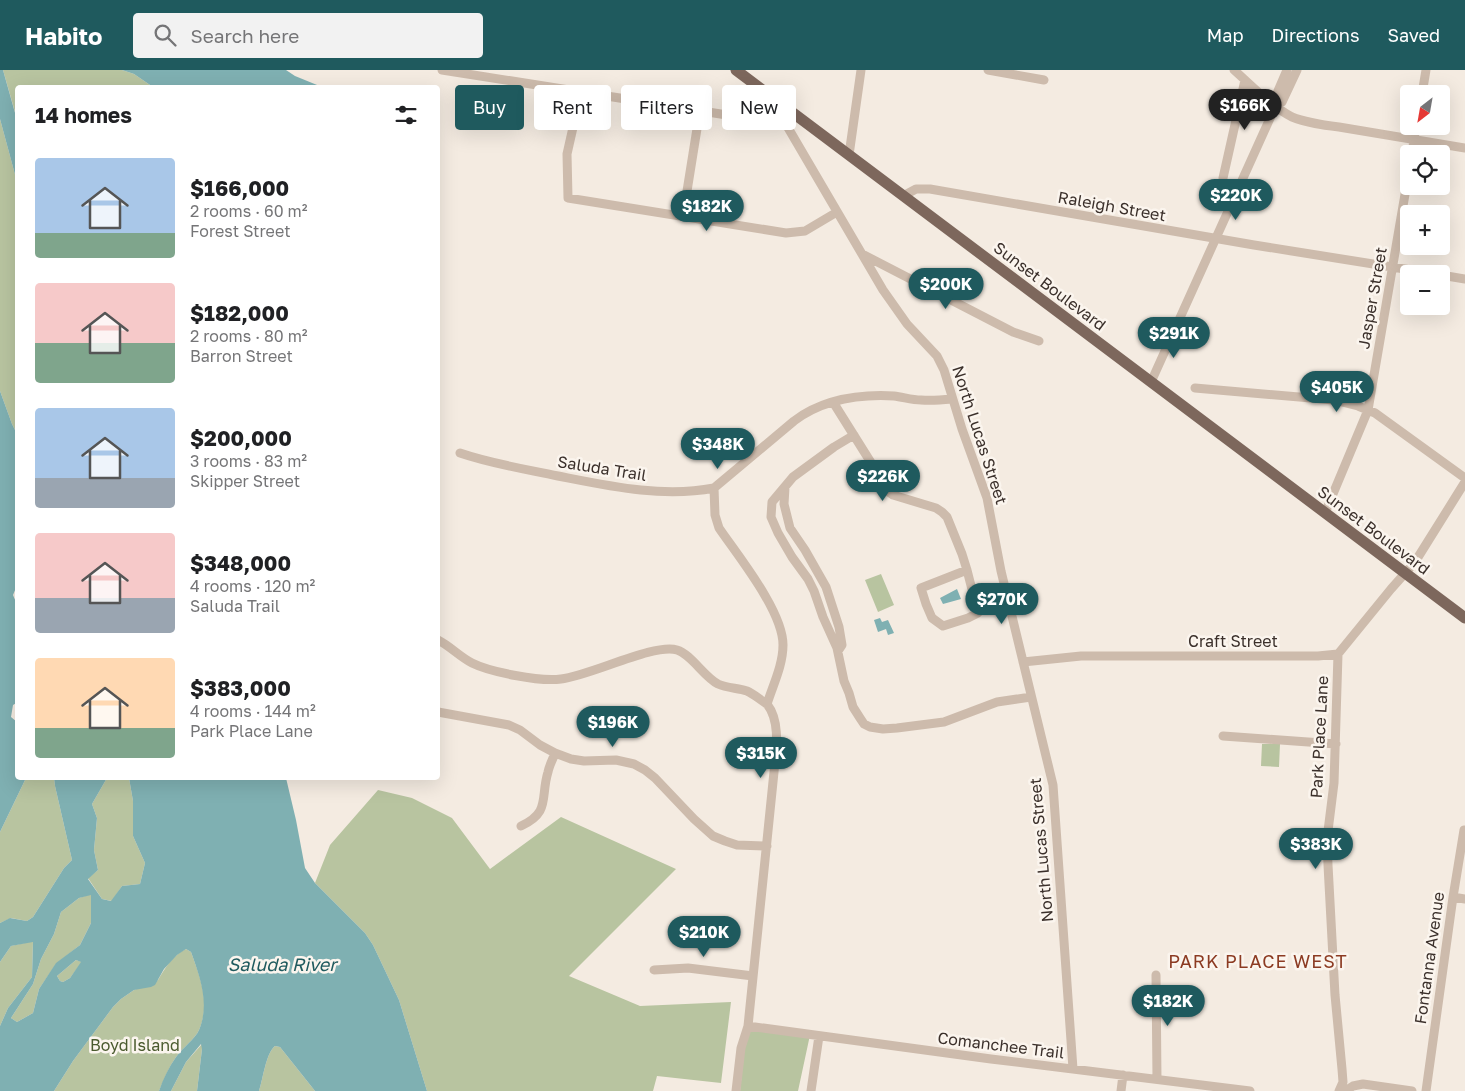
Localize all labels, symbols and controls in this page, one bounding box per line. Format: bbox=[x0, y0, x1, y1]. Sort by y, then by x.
search box bbox=[133, 13, 483, 58]
text: Habito bbox=[25, 21, 103, 50]
icon: search bbox=[151, 21, 179, 49]
text: Search here bbox=[191, 24, 299, 47]
text: Map bbox=[1207, 24, 1243, 46]
text: Directions bbox=[1271, 24, 1359, 46]
text: Saved bbox=[1387, 24, 1440, 46]
chip: Buy bbox=[455, 85, 524, 130]
chip: Rent bbox=[534, 85, 611, 130]
chip: Filters bbox=[621, 85, 712, 130]
chip: New bbox=[722, 85, 796, 130]
north arrow bbox=[1400, 85, 1450, 135]
map controls bbox=[1400, 85, 1450, 315]
pin: $166K bbox=[1210, 88, 1280, 131]
text: $166K bbox=[1220, 95, 1270, 115]
icon: filters bbox=[392, 101, 420, 129]
text: 14 homes bbox=[35, 102, 132, 128]
button: locate bbox=[1400, 145, 1450, 195]
text: $166,000 bbox=[190, 175, 289, 201]
icon: home bbox=[75, 178, 135, 238]
pin: $220K bbox=[1201, 178, 1271, 221]
text: $220K bbox=[1210, 185, 1262, 205]
street label: Raleigh Street bbox=[1056, 187, 1168, 225]
pin: $182K bbox=[672, 190, 742, 232]
text: $182K bbox=[682, 196, 732, 216]
text: 2 rooms · 60 m² bbox=[190, 201, 308, 221]
button: + bbox=[1400, 205, 1450, 255]
text: Forest Street bbox=[190, 221, 291, 241]
street label: Sunset Boulevard bbox=[990, 237, 1110, 335]
street label: Jasper Street bbox=[1353, 245, 1391, 351]
button: − bbox=[1400, 265, 1450, 315]
pin: $200K bbox=[911, 268, 981, 310]
text: $200K bbox=[920, 274, 972, 294]
text: $182,000 bbox=[190, 300, 289, 326]
icon: home bbox=[75, 303, 135, 363]
pin: $291K bbox=[1139, 316, 1209, 359]
text: $291K bbox=[1149, 323, 1199, 343]
text: 2 rooms · 80 m² bbox=[190, 326, 308, 346]
text: Barron Street bbox=[190, 346, 293, 366]
street label: North Lucas Street bbox=[948, 363, 1012, 507]
pin: $405K bbox=[1302, 370, 1372, 413]
text: $405K bbox=[1311, 377, 1363, 397]
text: $200,000 bbox=[190, 425, 292, 451]
icon: home bbox=[75, 428, 135, 488]
pin: $348K bbox=[683, 428, 753, 470]
text: $348K bbox=[692, 434, 744, 454]
text: 3 rooms · 83 m² bbox=[190, 451, 307, 471]
street label: Saluda Trail bbox=[556, 451, 648, 485]
pin: $226K bbox=[848, 460, 918, 502]
text: $226K bbox=[857, 466, 909, 486]
text: Skipper Street bbox=[190, 471, 300, 491]
street label: Sunset Boulevard bbox=[1314, 481, 1434, 579]
text: $348,000 bbox=[190, 550, 291, 576]
icon: home bbox=[75, 553, 135, 613]
text: 4 rooms · 120 m² bbox=[190, 576, 315, 596]
pin: $270K bbox=[967, 582, 1037, 625]
text: $270K bbox=[976, 589, 1028, 609]
text: Saluda Trail bbox=[190, 596, 280, 616]
street label: Craft Street bbox=[1188, 631, 1278, 651]
text: $383,000 bbox=[190, 675, 291, 701]
street label: Park Place Lane bbox=[1306, 675, 1332, 799]
icon: home bbox=[75, 678, 135, 738]
text: 4 rooms · 144 m² bbox=[190, 701, 316, 721]
pin: $196K bbox=[578, 706, 648, 748]
text: $196K bbox=[588, 712, 638, 732]
text: Park Place Lane bbox=[190, 721, 313, 741]
pin: $315K bbox=[726, 736, 796, 779]
text: $315K bbox=[736, 743, 786, 763]
street label: North Lucas Street bbox=[1025, 777, 1057, 923]
pin: $383K bbox=[1281, 828, 1351, 870]
text: $383K bbox=[1290, 834, 1342, 854]
street label: Fontanna Avenue bbox=[1410, 891, 1448, 1025]
pin: $210K bbox=[669, 916, 739, 958]
text: $210K bbox=[679, 922, 729, 942]
district label: PARK PLACE WEST bbox=[1168, 950, 1348, 972]
water label: Saluda River bbox=[228, 953, 339, 975]
pin: $182K bbox=[1133, 984, 1203, 1027]
text: $182K bbox=[1143, 991, 1193, 1011]
street label: Comanchee Trail bbox=[936, 1027, 1066, 1063]
park label: Boyd Island bbox=[90, 1035, 180, 1055]

